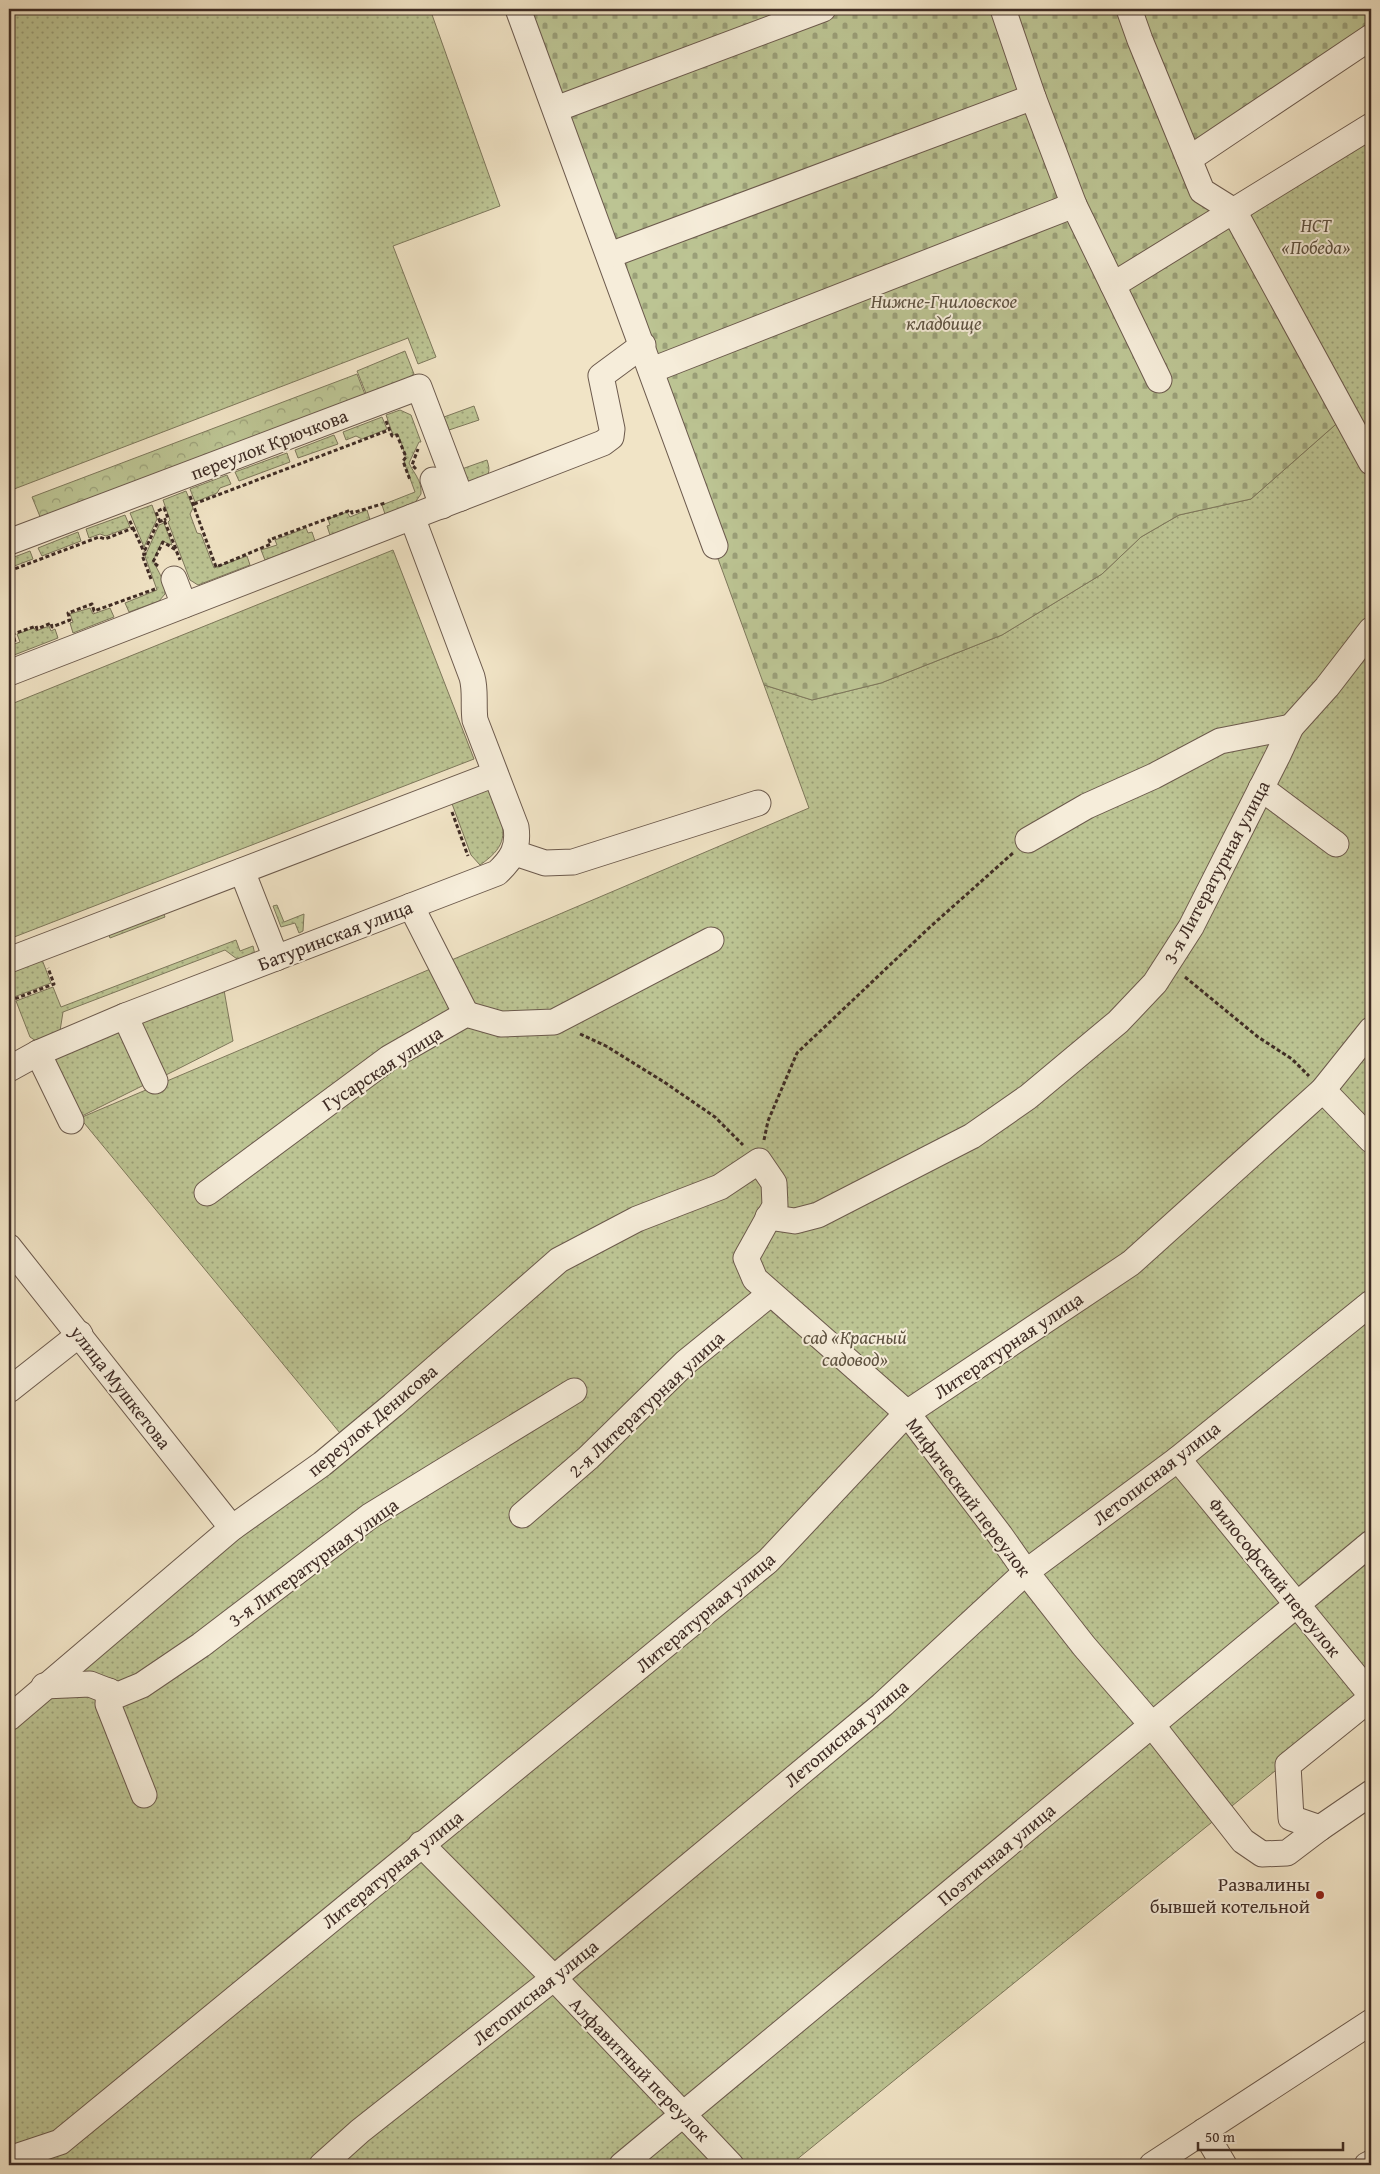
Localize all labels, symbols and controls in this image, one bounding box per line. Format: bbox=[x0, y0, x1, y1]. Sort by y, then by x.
park label: НСТ «Победа» bbox=[1282, 211, 1350, 261]
park label: Нижне-Гниловское кладбище bbox=[871, 287, 1018, 337]
street label: переулок Крючкова bbox=[186, 401, 352, 487]
street label: 3-я Литературная улица bbox=[1156, 775, 1276, 969]
street label: Батуринская улица bbox=[254, 893, 416, 977]
street label: Гусарская улица bbox=[316, 1018, 448, 1118]
street label: Литературная улица bbox=[928, 1284, 1088, 1406]
street label: улица Мушкетова bbox=[63, 1318, 178, 1455]
park label: сад «Красный садовод» bbox=[803, 1323, 907, 1373]
street label: 2-я Литературная улица bbox=[562, 1324, 730, 1484]
street label: переулок Денисова bbox=[301, 1357, 443, 1483]
street label: Мифический переулок bbox=[900, 1411, 1038, 1583]
street label: Летописная улица bbox=[1086, 1414, 1226, 1532]
street label: 3-я Литературная улица bbox=[222, 1491, 404, 1633]
street label: Философский переулок bbox=[1202, 1491, 1348, 1663]
street label: Литературная улица bbox=[629, 1545, 781, 1679]
street label: Летописная улица bbox=[777, 1672, 915, 1794]
street label: Поэтичная улица bbox=[931, 1796, 1061, 1912]
street label: Литературная улица bbox=[315, 1803, 469, 1935]
place label: Развалины бывшей котельной bbox=[1150, 1870, 1310, 1920]
marker: Развалины бывшей котельной bbox=[1314, 1889, 1326, 1901]
street label: Летописная улица bbox=[466, 1932, 604, 2052]
street label: Алфавитный переулок bbox=[563, 1990, 717, 2148]
scale bar bbox=[1198, 2119, 1342, 2151]
text: 50 m bbox=[1205, 2126, 1236, 2147]

